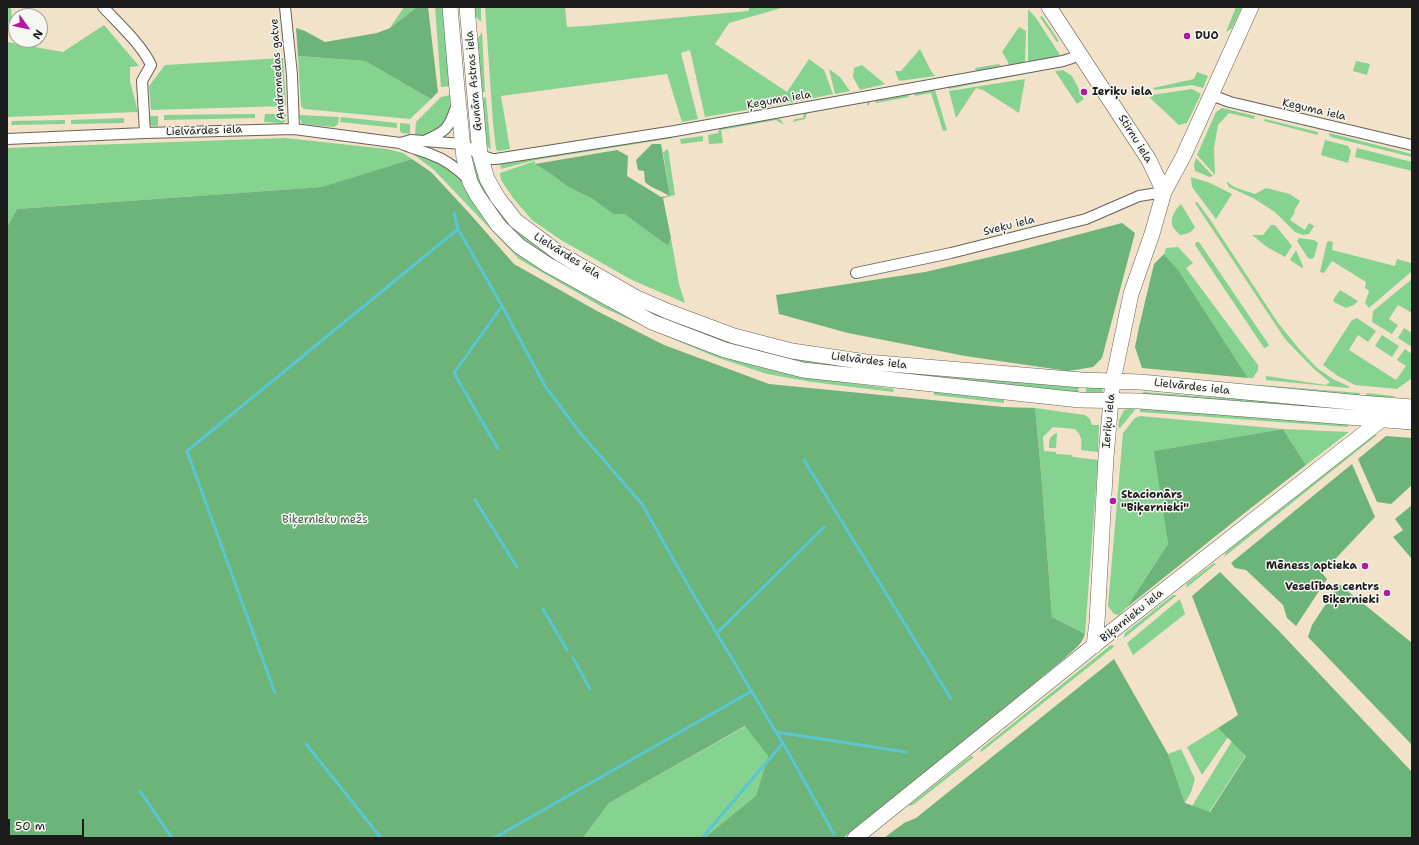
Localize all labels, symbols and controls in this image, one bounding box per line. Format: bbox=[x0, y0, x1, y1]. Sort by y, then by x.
north arrow bbox=[8, 8, 48, 48]
street label: Andromedas gatve bbox=[268, 18, 288, 120]
text: N bbox=[29, 27, 46, 42]
place label: DUO bbox=[1195, 29, 1219, 43]
street label: Gunāra Astras iela bbox=[463, 30, 485, 132]
marker: DUO bbox=[1182, 31, 1192, 41]
place label: Ieriķu iela bbox=[1092, 85, 1152, 99]
marker: Ieriķu iela bbox=[1079, 87, 1089, 97]
street label: Ķeguma iela bbox=[746, 88, 812, 112]
street label: Ķeguma iela bbox=[1281, 96, 1347, 124]
street label: Stirnu iela bbox=[1115, 113, 1155, 165]
street label: Lielvārdes iela bbox=[166, 123, 242, 139]
street label: Sveķu iela bbox=[982, 213, 1036, 239]
street label: Lielvārdes iela bbox=[531, 230, 603, 282]
street label: Lielvārdes iela bbox=[830, 350, 908, 372]
street label: Lielvārdes iela bbox=[1153, 376, 1231, 398]
street label: Ieriķu iela bbox=[1100, 393, 1118, 449]
place label: Stacionārs "Biķernieki" bbox=[1121, 488, 1189, 514]
marker: Stacionārs "Biķernieki" bbox=[1108, 496, 1118, 506]
park label: Biķernieku mežs bbox=[282, 513, 368, 527]
place label: Mēness aptieka bbox=[1266, 559, 1357, 573]
marker: Mēness aptieka bbox=[1360, 561, 1370, 571]
place label: Veselības centrs Biķernieki bbox=[1285, 580, 1379, 606]
street label: Biķernieku iela bbox=[1098, 587, 1166, 645]
marker: Veselības centrs Biķernieki bbox=[1382, 588, 1392, 598]
scale bar bbox=[10, 811, 86, 837]
text: 50 m bbox=[15, 818, 45, 834]

